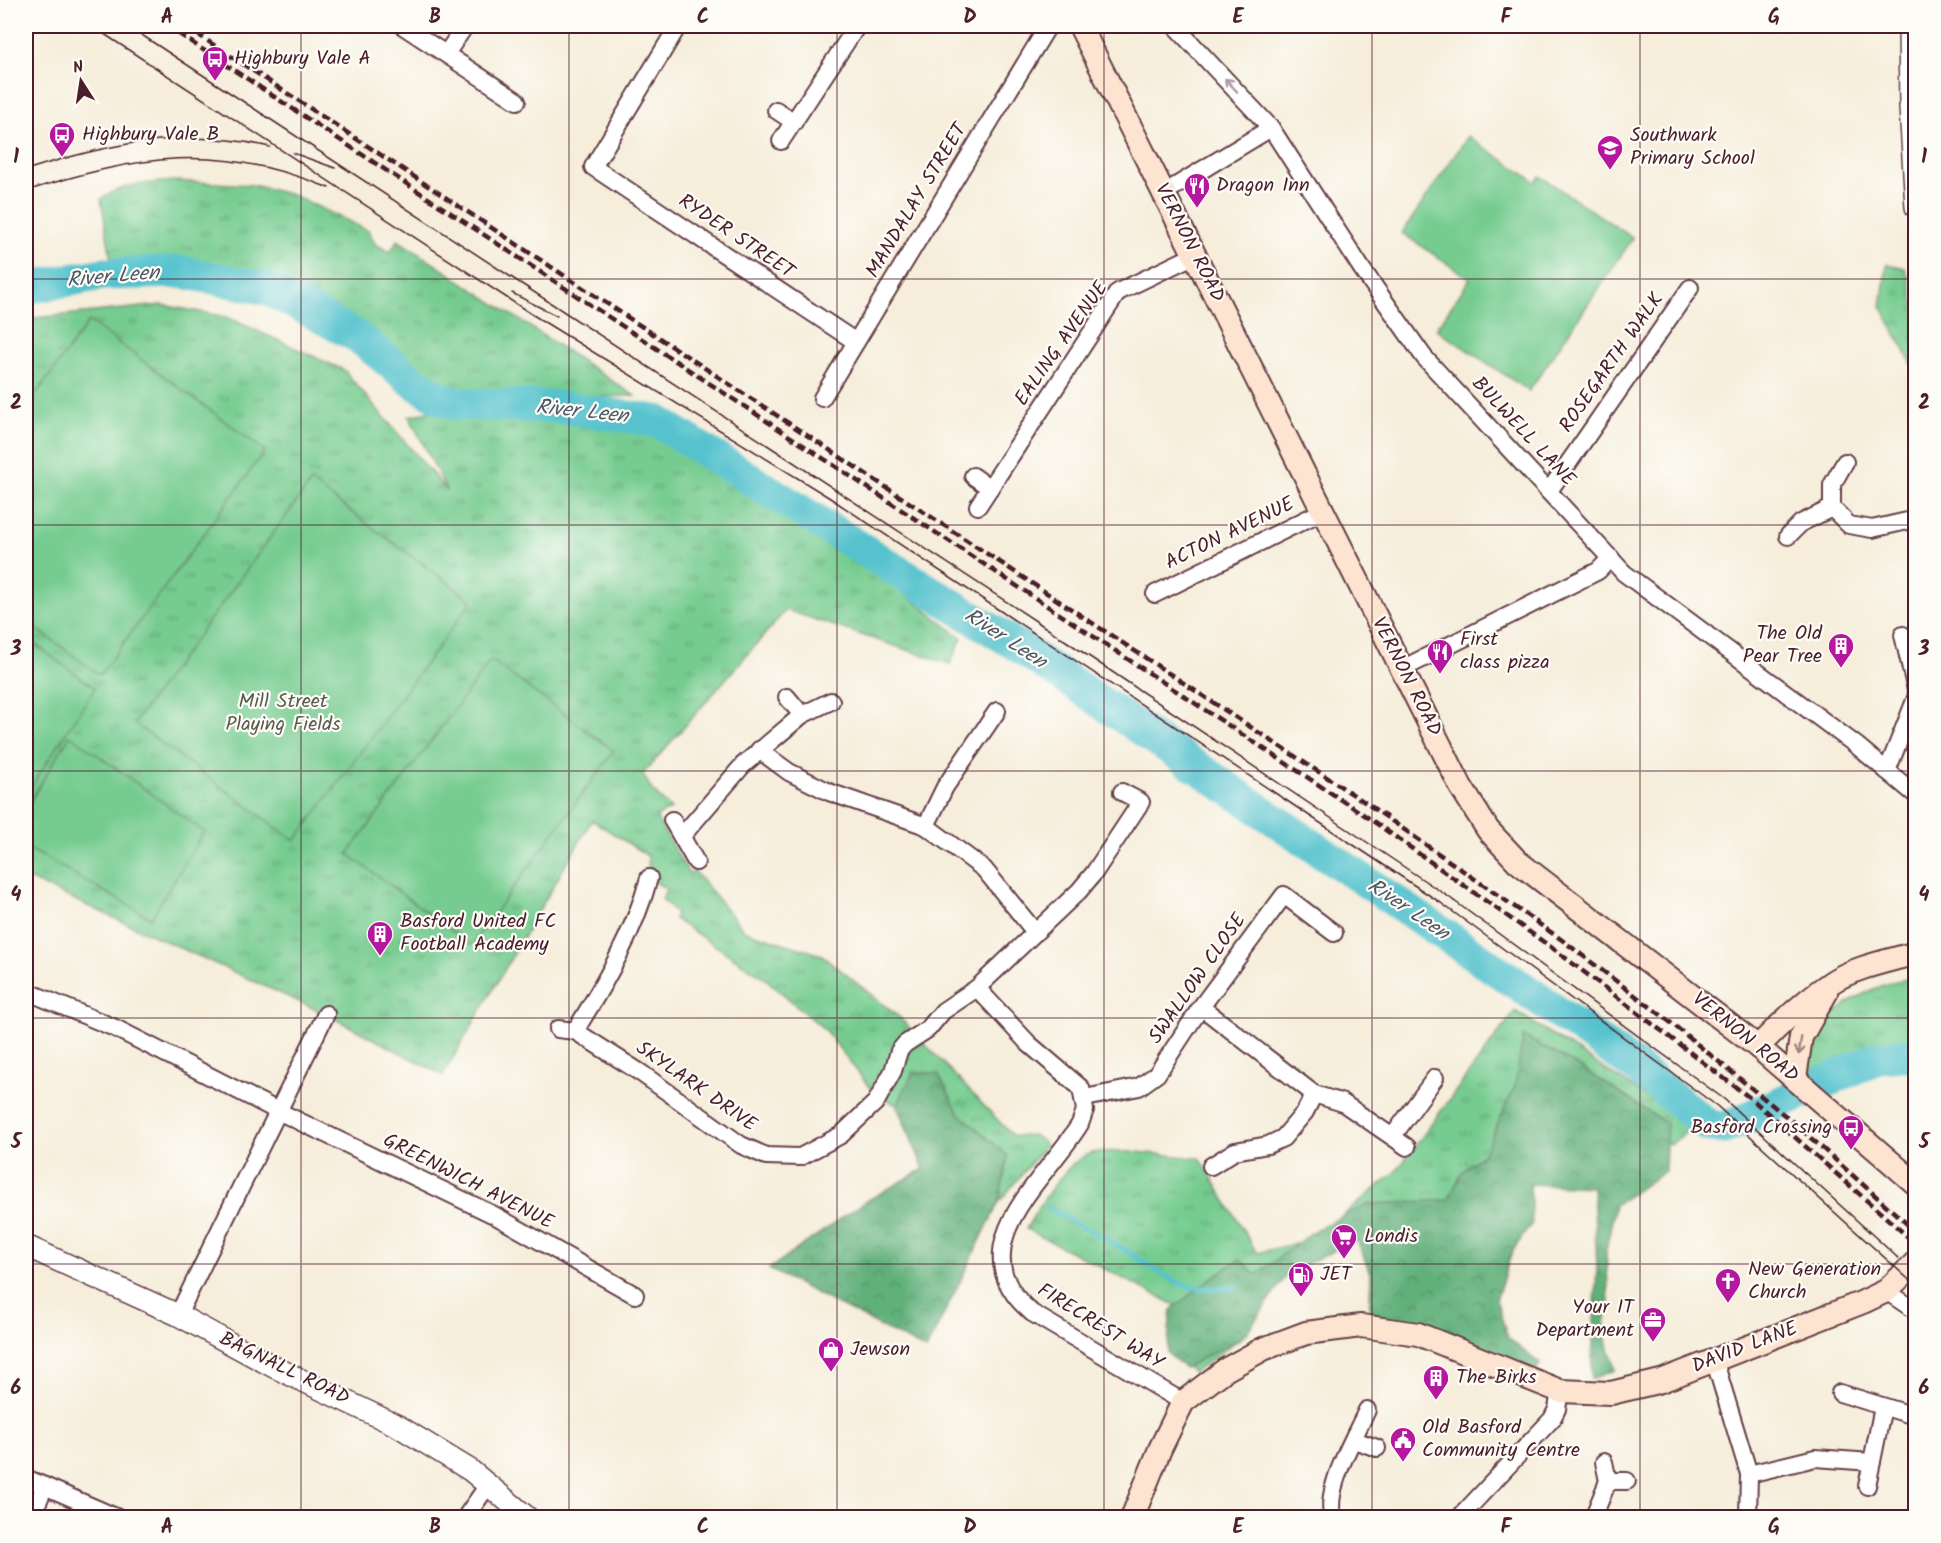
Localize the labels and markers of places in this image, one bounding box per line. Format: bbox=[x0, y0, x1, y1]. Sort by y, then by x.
place label: Highbury Vale A bbox=[234, 43, 371, 75]
bus stop icon: Highbury Vale A bbox=[200, 44, 230, 82]
place label: Highbury Vale B bbox=[82, 119, 219, 151]
bus stop icon: Highbury Vale B bbox=[47, 120, 77, 158]
place label: Southwark Primary School bbox=[1630, 120, 1755, 175]
school or university icon: Southwark Primary School bbox=[1595, 133, 1625, 171]
place label: Dragon Inn bbox=[1216, 170, 1310, 202]
restaurant icon: Dragon Inn bbox=[1182, 171, 1212, 209]
place label: The Old Pear Tree bbox=[1743, 618, 1823, 673]
place label: First class pizza bbox=[1460, 624, 1550, 679]
building icon: The Old Pear Tree bbox=[1826, 631, 1856, 669]
restaurant icon: First class pizza bbox=[1425, 637, 1455, 675]
place label: Basford United FC Football Academy bbox=[400, 906, 556, 961]
building icon: Basford United FC Football Academy bbox=[365, 919, 395, 957]
place label: Basford Crossing bbox=[1691, 1112, 1832, 1144]
bus stop icon: Basford Crossing bbox=[1836, 1113, 1866, 1151]
place label: Londis bbox=[1364, 1221, 1418, 1253]
supermarket icon: Londis bbox=[1329, 1222, 1359, 1260]
place label: New Generation Church bbox=[1748, 1254, 1881, 1309]
place label: JET bbox=[1320, 1259, 1354, 1291]
fuel station icon: JET bbox=[1286, 1260, 1316, 1298]
church icon: New Generation Church bbox=[1713, 1266, 1743, 1304]
place label: Your IT Department bbox=[1535, 1292, 1636, 1347]
office icon: Your IT Department bbox=[1638, 1305, 1668, 1343]
place label: Jewson bbox=[850, 1334, 910, 1366]
shop icon: Jewson bbox=[816, 1335, 846, 1373]
place label: The Birks bbox=[1456, 1362, 1537, 1394]
building icon: The Birks bbox=[1421, 1363, 1451, 1401]
place label: Old Basford Community Centre bbox=[1422, 1412, 1580, 1467]
public building icon: Old Basford Community Centre bbox=[1388, 1425, 1418, 1463]

